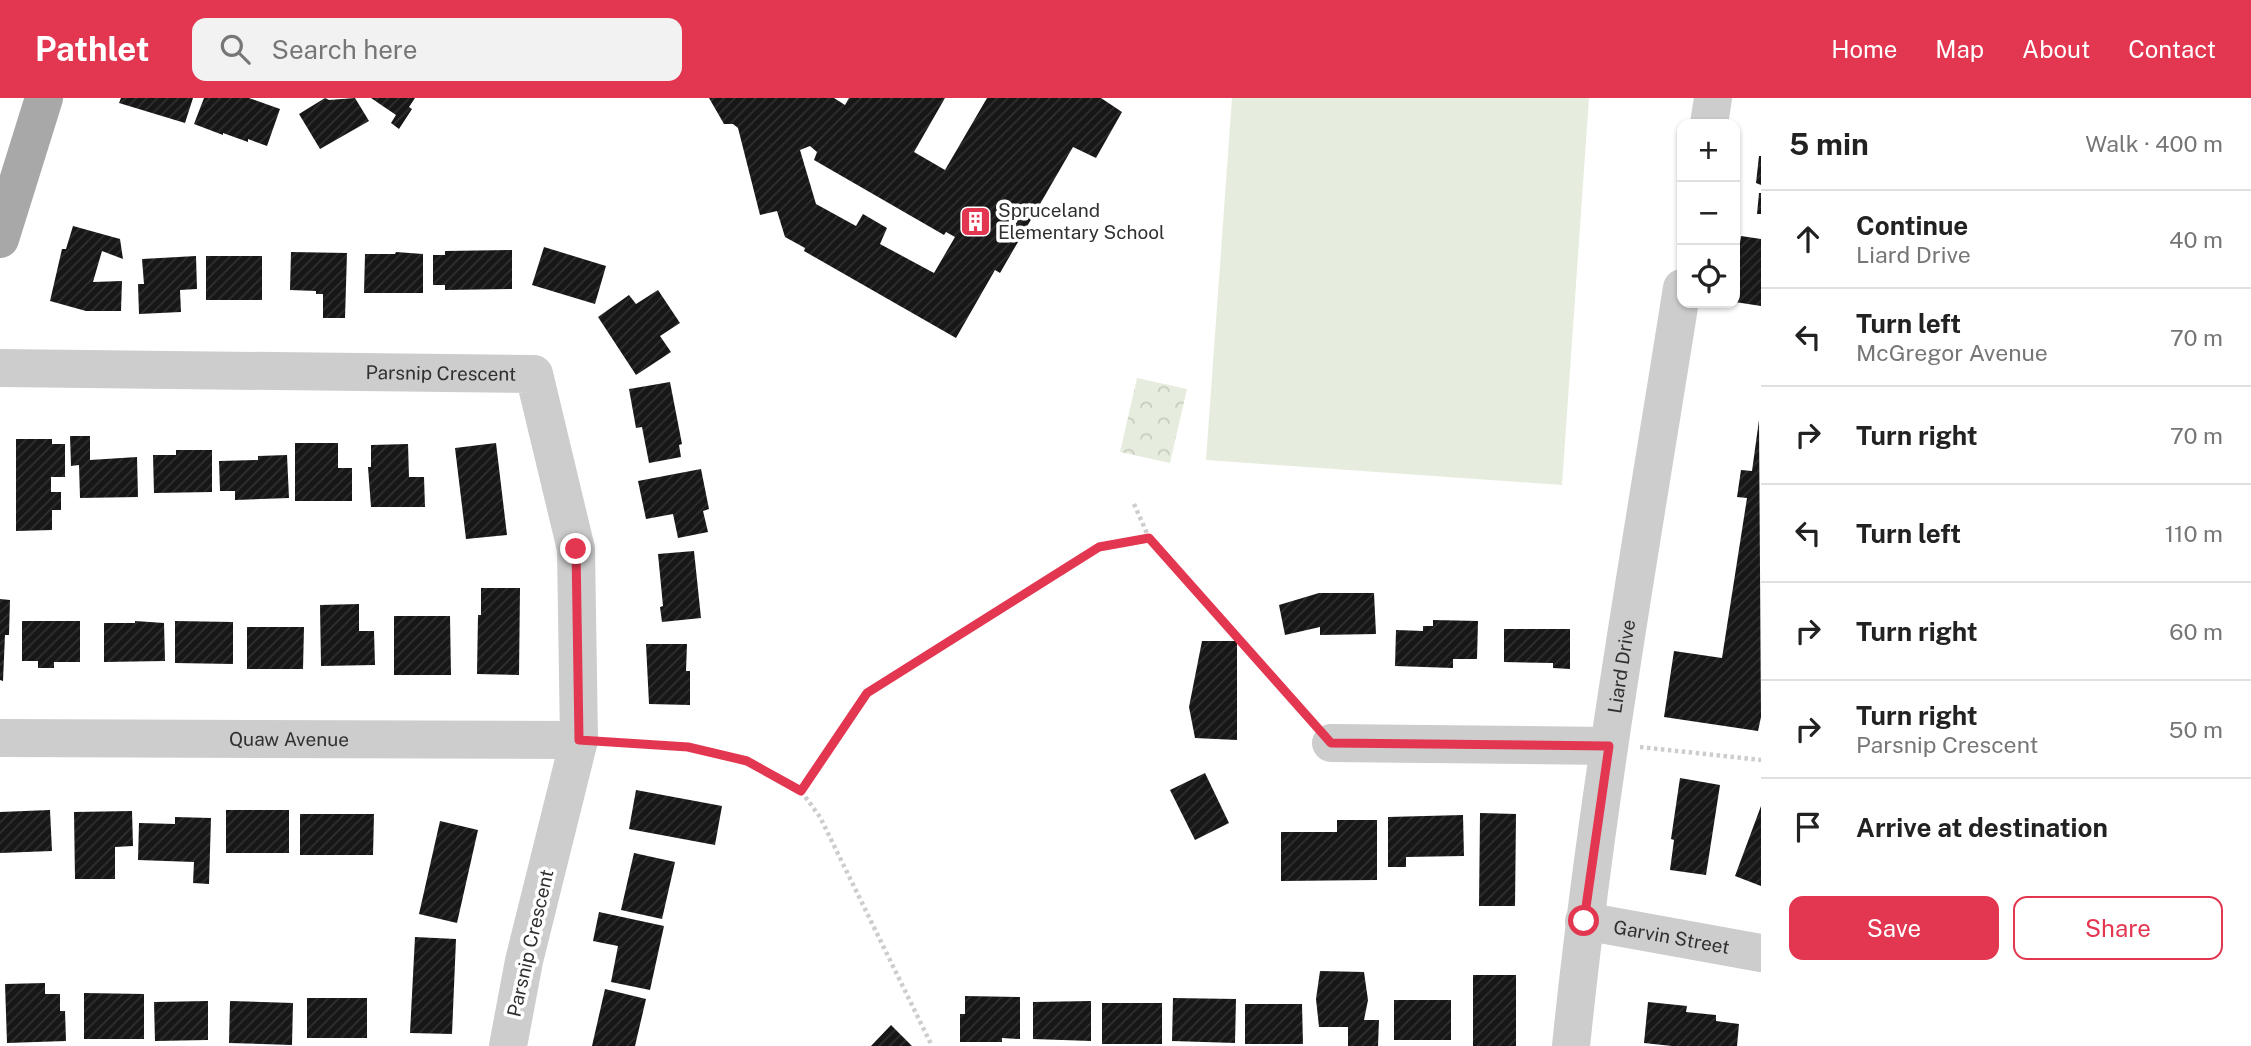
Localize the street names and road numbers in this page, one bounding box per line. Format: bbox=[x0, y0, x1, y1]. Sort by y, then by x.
street label: Parsnip Crescent bbox=[365, 361, 516, 385]
street label: Liard Drive bbox=[1603, 618, 1639, 715]
street label: Quaw Avenue bbox=[229, 728, 349, 750]
street label: Parsnip Crescent bbox=[502, 867, 558, 1019]
street label: Garvin Street bbox=[1612, 916, 1731, 958]

